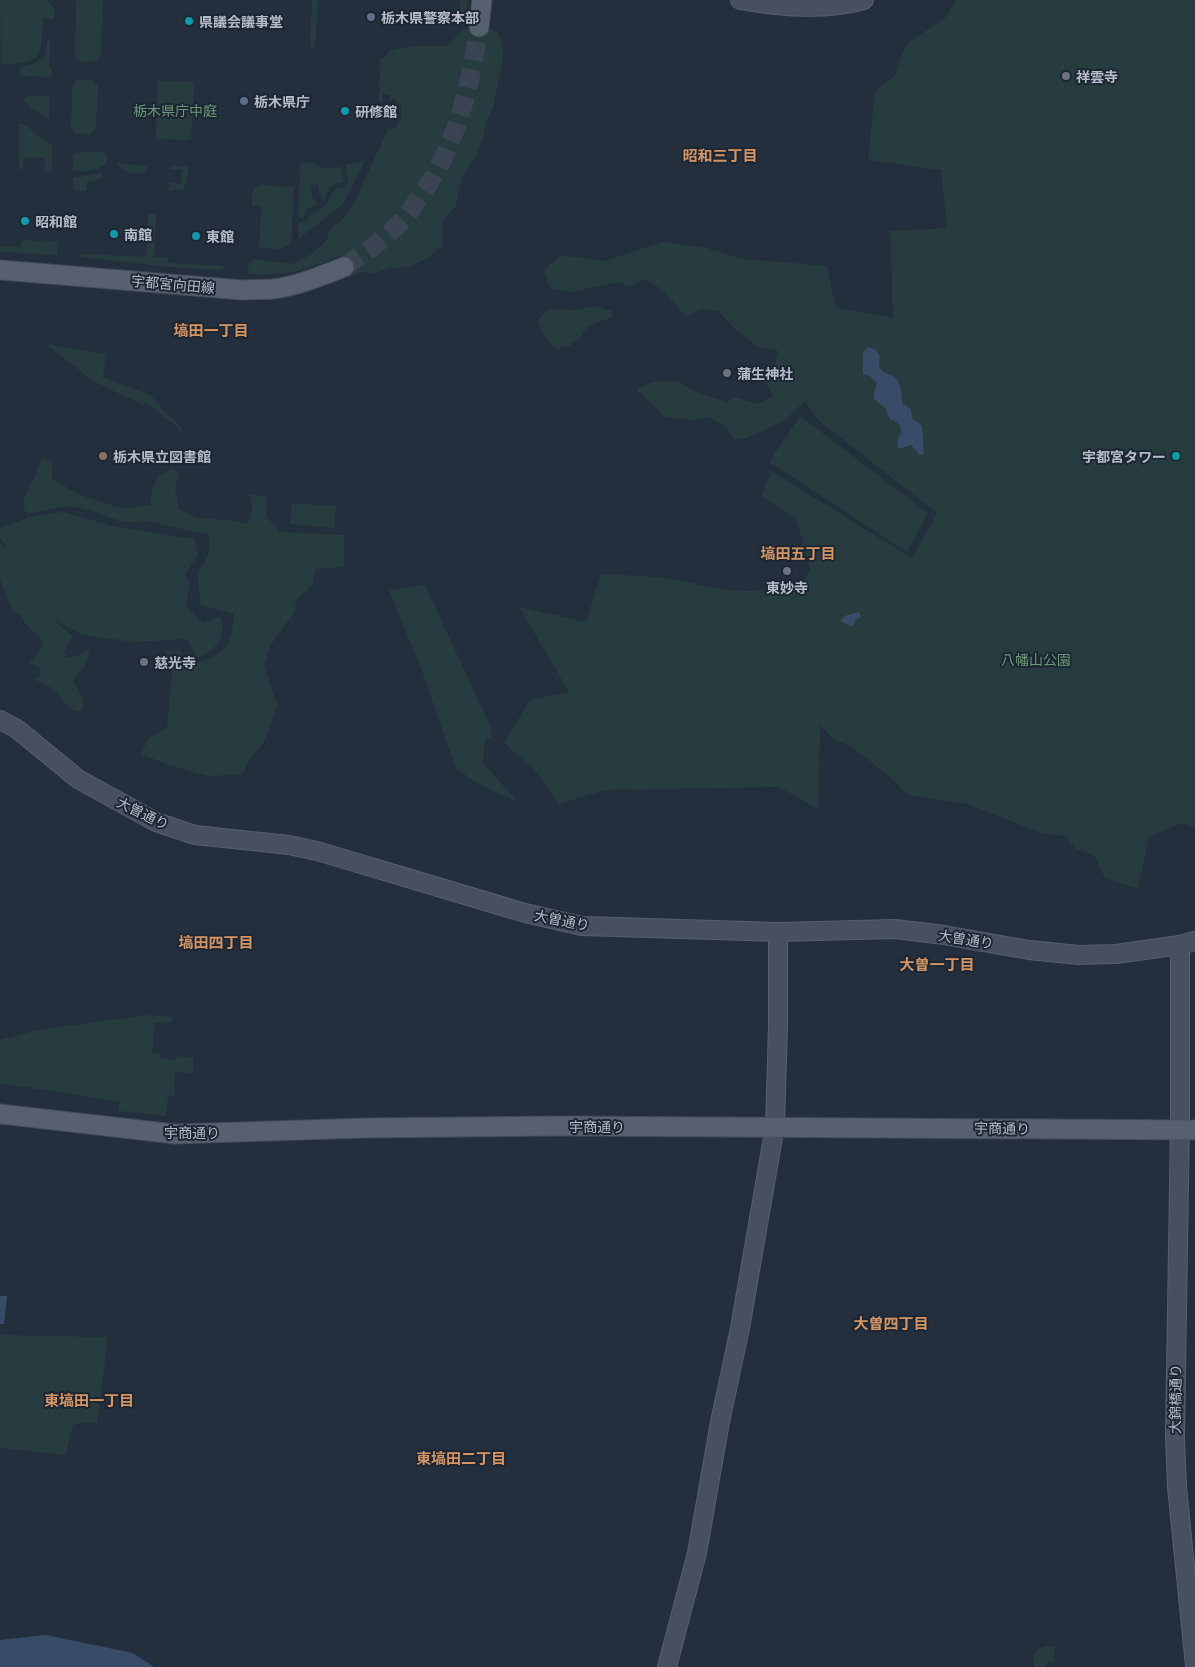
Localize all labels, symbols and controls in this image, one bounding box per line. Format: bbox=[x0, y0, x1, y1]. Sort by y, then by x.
place label: 栃木県警察本部 bbox=[381, 9, 479, 26]
marker: 栃木県警察本部 bbox=[365, 11, 377, 23]
place label: 県議会議事堂 bbox=[199, 13, 283, 30]
marker: 県議会議事堂 bbox=[183, 15, 195, 27]
place label: 祥雲寺 bbox=[1076, 68, 1118, 85]
marker: 祥雲寺 bbox=[1060, 70, 1072, 82]
place label: 栃木県庁 bbox=[254, 93, 310, 110]
marker: 栃木県庁 bbox=[238, 95, 250, 107]
park label: 栃木県庁中庭 bbox=[133, 102, 217, 119]
place label: 研修館 bbox=[355, 103, 397, 120]
marker: 研修館 bbox=[339, 105, 351, 117]
district label: 昭和三丁目 bbox=[682, 146, 758, 164]
place label: 昭和館 bbox=[35, 213, 77, 230]
marker: 昭和館 bbox=[19, 215, 31, 227]
place label: 南館 bbox=[124, 226, 152, 243]
marker: 南館 bbox=[108, 228, 120, 240]
place label: 東館 bbox=[206, 228, 234, 245]
marker: 東館 bbox=[190, 230, 202, 242]
street label: 宇都宮向田線 bbox=[130, 272, 216, 296]
district label: 塙田一丁目 bbox=[173, 321, 249, 339]
place label: 蒲生神社 bbox=[737, 365, 793, 382]
marker: 蒲生神社 bbox=[721, 367, 733, 379]
place label: 栃木県立図書館 bbox=[113, 448, 211, 465]
place label: 宇都宮タワー bbox=[1082, 448, 1166, 465]
marker: 栃木県立図書館 bbox=[97, 450, 109, 462]
marker: 宇都宮タワー bbox=[1170, 450, 1182, 462]
district label: 塙田五丁目 bbox=[760, 544, 836, 562]
marker: 東妙寺 bbox=[781, 565, 793, 577]
place label: 東妙寺 bbox=[766, 579, 808, 596]
park label: 八幡山公園 bbox=[1001, 651, 1071, 668]
place label: 慈光寺 bbox=[154, 654, 196, 671]
marker: 慈光寺 bbox=[138, 656, 150, 668]
street label: 大曽通り bbox=[114, 793, 172, 833]
street label: 大曽通り bbox=[533, 906, 591, 934]
street label: 大曽通り bbox=[937, 926, 995, 952]
district label: 塙田四丁目 bbox=[178, 933, 254, 951]
district label: 大曽一丁目 bbox=[899, 955, 975, 973]
street label: 宇商通り bbox=[569, 1118, 625, 1135]
street label: 宇商通り bbox=[974, 1119, 1030, 1137]
street label: 宇商通り bbox=[164, 1124, 220, 1141]
district label: 大曽四丁目 bbox=[853, 1314, 929, 1332]
street label: 大錦橋通り bbox=[1166, 1364, 1184, 1434]
district label: 東塙田一丁目 bbox=[44, 1391, 134, 1409]
district label: 東塙田二丁目 bbox=[416, 1449, 506, 1467]

